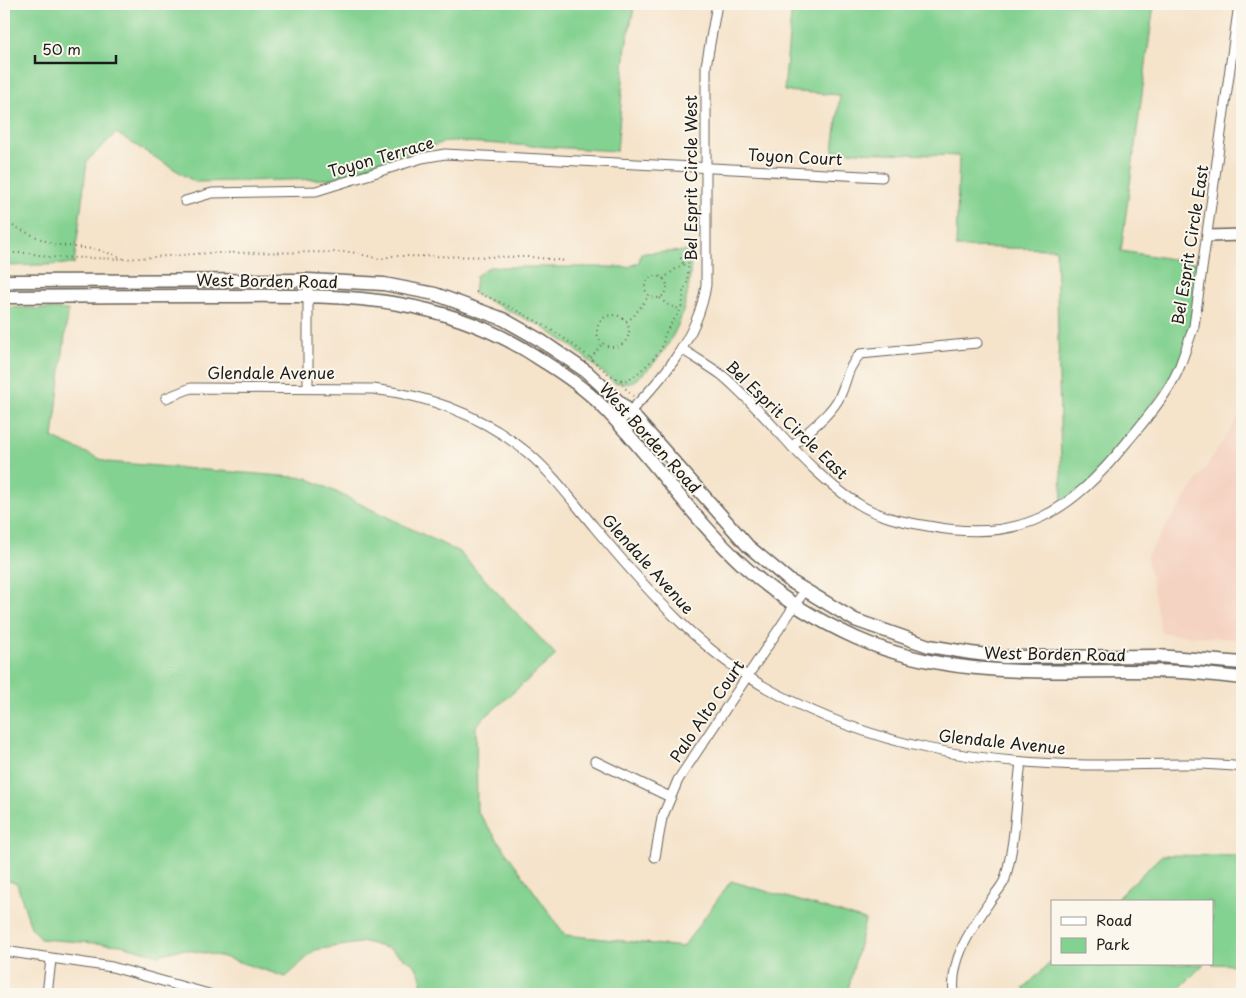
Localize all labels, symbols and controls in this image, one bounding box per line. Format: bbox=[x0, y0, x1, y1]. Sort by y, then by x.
scale bar bbox=[35, 32, 116, 64]
text: 50 m bbox=[42, 37, 81, 60]
street label: Bel Esprit Circle West bbox=[678, 95, 702, 261]
street label: Toyon Terrace bbox=[325, 130, 436, 183]
street label: Toyon Court bbox=[747, 142, 843, 170]
street label: Bel Esprit Circle East bbox=[1165, 163, 1214, 327]
street label: West Borden Road bbox=[196, 267, 338, 293]
street label: Bel Esprit Circle East bbox=[721, 354, 855, 484]
street label: Glendale Avenue bbox=[207, 360, 335, 384]
street label: West Borden Road bbox=[594, 377, 707, 498]
street label: Glendale Avenue bbox=[597, 508, 700, 619]
street label: West Borden Road bbox=[984, 640, 1126, 666]
street label: Palo Alto Court bbox=[663, 654, 750, 766]
street label: Glendale Avenue bbox=[937, 722, 1067, 760]
legend bbox=[1051, 900, 1214, 966]
text: Road bbox=[1096, 908, 1132, 931]
text: Park bbox=[1096, 932, 1130, 955]

